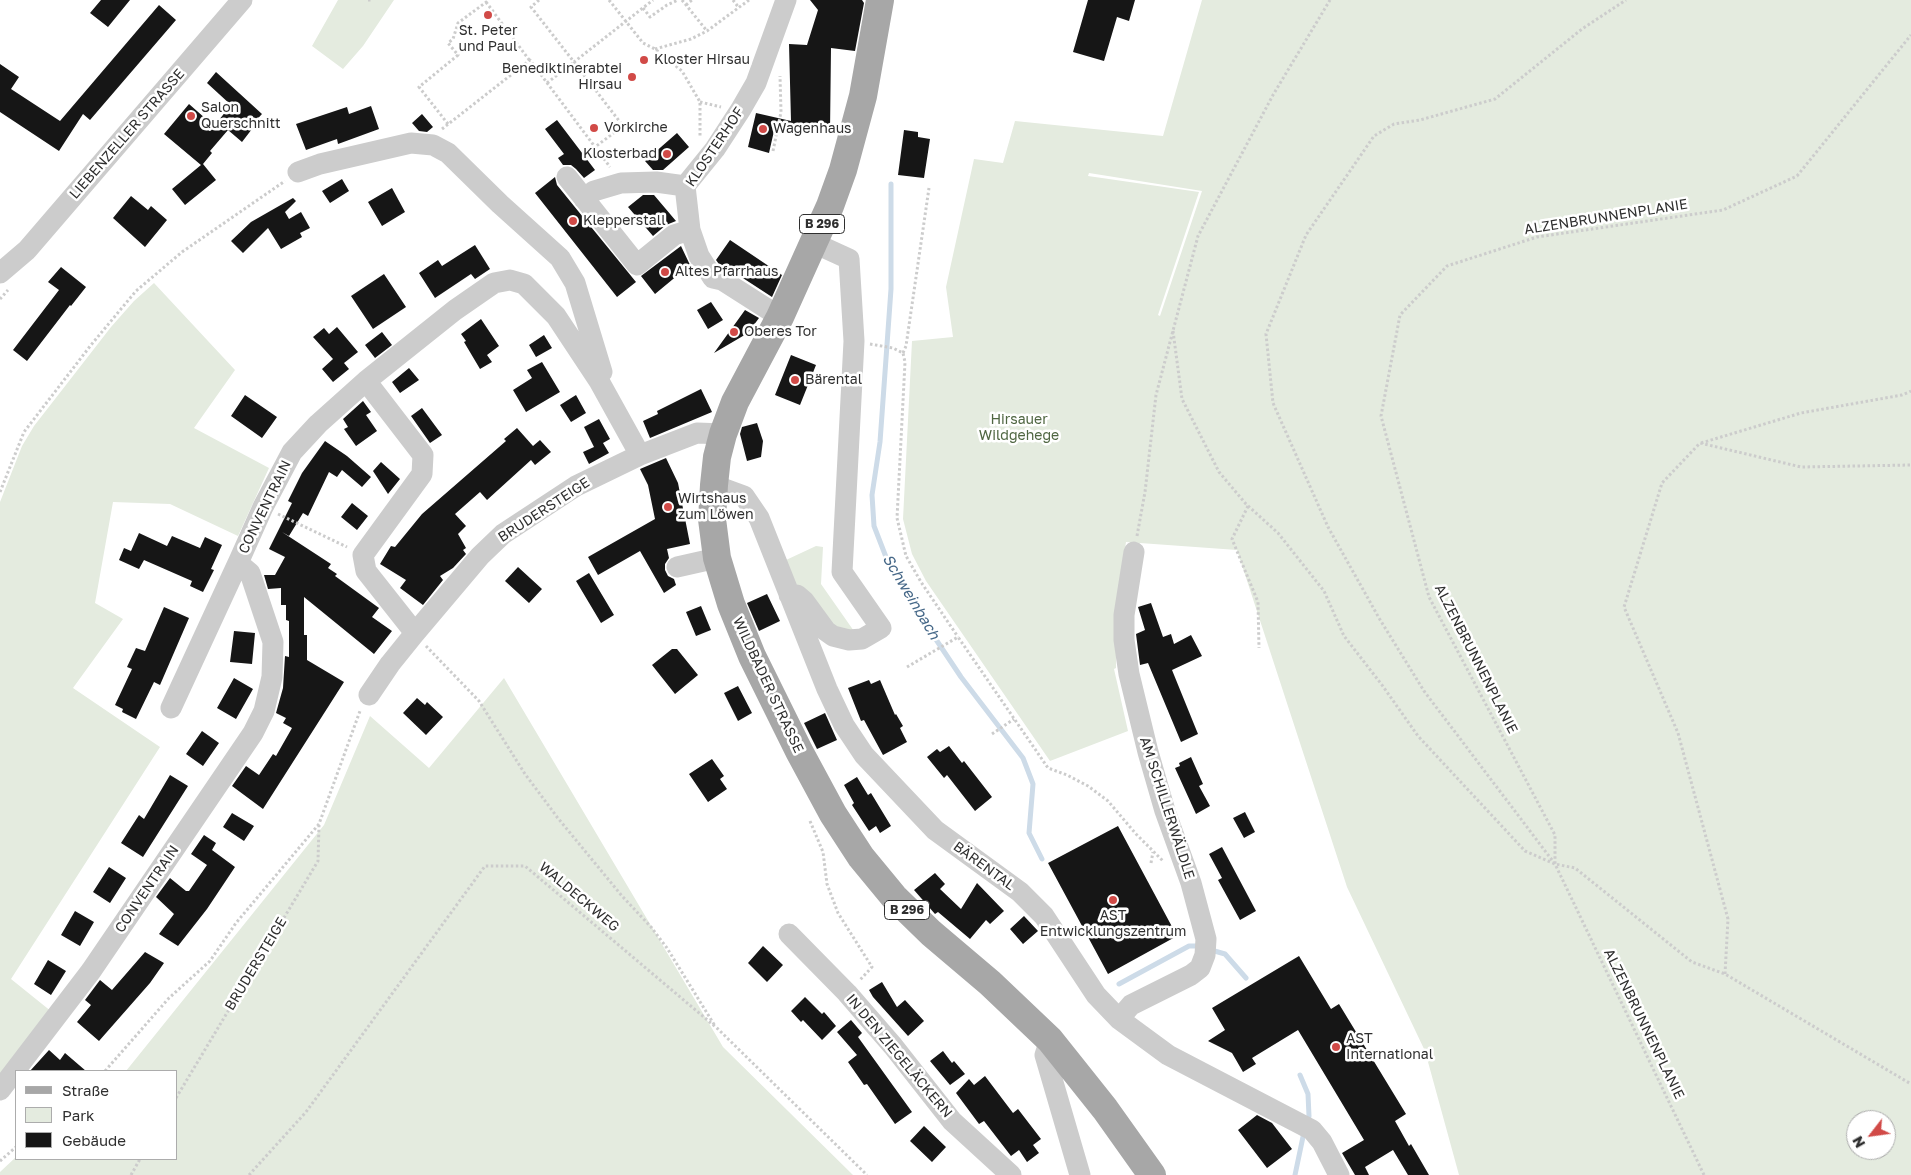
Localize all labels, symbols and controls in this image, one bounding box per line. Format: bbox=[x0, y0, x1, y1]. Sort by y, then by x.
marker: St. Peter und Paul bbox=[482, 9, 494, 21]
place label: St. Peter und Paul bbox=[458, 23, 518, 56]
place label: Kloster Hirsau bbox=[654, 52, 750, 68]
marker: Kloster Hirsau bbox=[638, 54, 650, 66]
place label: Benediktinerabtei Hirsau bbox=[502, 61, 622, 94]
street label: LIEBENZELLER STRASSE bbox=[66, 66, 188, 202]
marker: Benediktinerabtei Hirsau bbox=[626, 71, 638, 83]
place label: Salon Querschnitt bbox=[201, 100, 280, 132]
street label: KLOSTERHOF bbox=[682, 104, 748, 190]
marker: Salon Querschnitt bbox=[185, 110, 197, 122]
place label: Vorkirche bbox=[604, 120, 668, 136]
place label: Wagenhaus bbox=[773, 121, 852, 137]
marker: Vorkirche bbox=[588, 122, 600, 134]
marker: Wagenhaus bbox=[757, 123, 769, 135]
place label: Klosterbad bbox=[583, 146, 657, 162]
marker: Klosterbad bbox=[661, 148, 673, 160]
street label: ALZENBRUNNENPLANIE bbox=[1523, 196, 1689, 238]
place label: Klepperstall bbox=[583, 213, 666, 229]
road number: B 296 bbox=[800, 214, 844, 233]
marker: Klepperstall bbox=[567, 215, 579, 227]
place label: Altes Pfarrhaus bbox=[675, 264, 778, 280]
marker: Altes Pfarrhaus bbox=[659, 266, 671, 278]
place label: Oberes Tor bbox=[744, 324, 817, 340]
marker: Oberes Tor bbox=[728, 326, 740, 338]
place label: Bärental bbox=[805, 372, 862, 388]
marker: Bärental bbox=[789, 374, 801, 386]
park label: Hirsauer Wildgehege bbox=[979, 412, 1059, 444]
street label: CONVENTRAIN bbox=[235, 458, 295, 556]
street label: BRUDERSTEIGE bbox=[495, 474, 593, 546]
place label: Wirtshaus zum Löwen bbox=[678, 491, 754, 524]
marker: Wirtshaus zum Löwen bbox=[662, 501, 674, 513]
water label: Schweinbach bbox=[879, 551, 943, 643]
street label: ALZENBRUNNENPLANIE bbox=[1431, 582, 1521, 736]
street label: WILDBADER STRASSE bbox=[729, 614, 807, 756]
street label: AM SCHILLERWÄLDLE bbox=[1136, 735, 1198, 881]
street label: BÄRENTAL bbox=[950, 838, 1018, 894]
street label: CONVENTRAIN bbox=[112, 842, 182, 936]
street label: WALDECKWEG bbox=[536, 859, 622, 935]
marker: AST Entwicklungszentrum bbox=[1107, 894, 1119, 906]
road number: B 296 bbox=[884, 900, 930, 920]
place label: AST Entwicklungszentrum bbox=[1040, 908, 1186, 940]
street label: BRUDERSTEIGE bbox=[222, 914, 290, 1014]
street label: ALZENBRUNNENPLANIE bbox=[1600, 946, 1688, 1102]
street label: IN DEN ZIEGELÄCKERN bbox=[842, 991, 956, 1121]
place label: AST International bbox=[1346, 1031, 1433, 1064]
marker: AST International bbox=[1330, 1041, 1342, 1053]
legend bbox=[15, 1070, 178, 1160]
text: Straße bbox=[62, 1081, 109, 1099]
text: Park bbox=[62, 1106, 94, 1124]
north arrow bbox=[1846, 1110, 1896, 1160]
text: Gebäude bbox=[62, 1131, 126, 1149]
text: N bbox=[1848, 1133, 1868, 1151]

